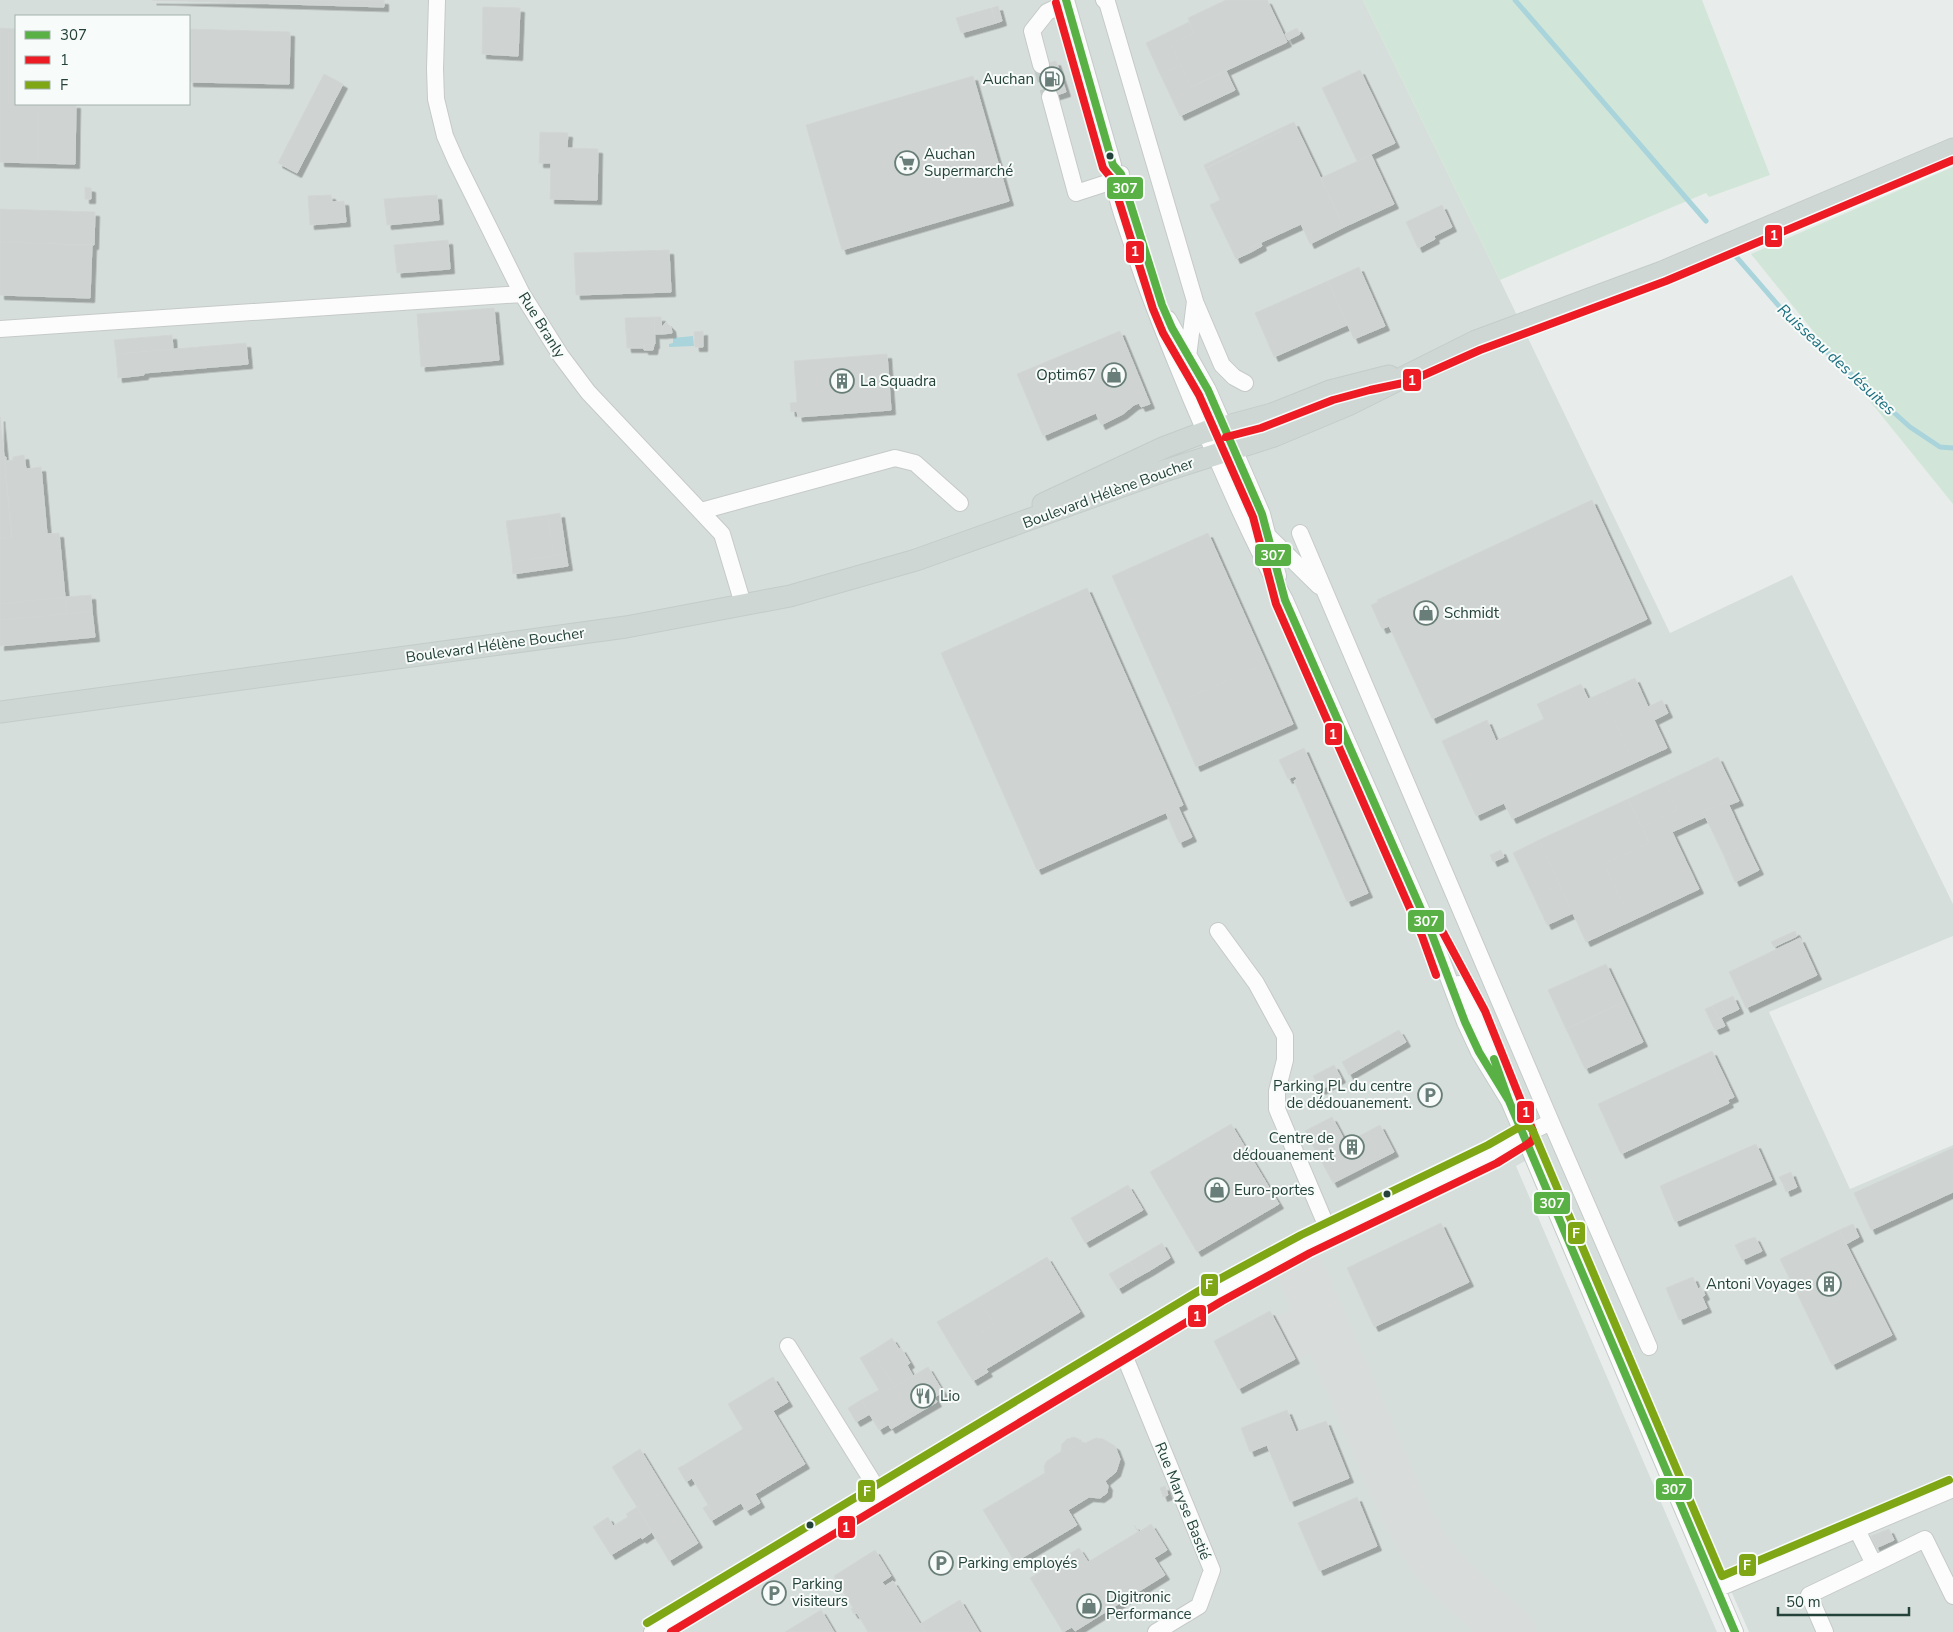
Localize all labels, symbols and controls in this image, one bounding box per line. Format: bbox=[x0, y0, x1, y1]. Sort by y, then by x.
legend bbox=[15, 15, 190, 105]
text: 307 bbox=[60, 25, 87, 45]
text: 1 bbox=[60, 50, 69, 70]
fuel station icon: Auchan bbox=[1039, 66, 1065, 92]
place label: Auchan bbox=[983, 69, 1034, 89]
text: F bbox=[60, 75, 68, 95]
place label: Auchan Supermarché bbox=[924, 144, 1013, 181]
supermarket icon: Auchan Supermarché bbox=[894, 150, 920, 176]
unlabelled marker bbox=[1105, 151, 1115, 161]
line badge: 307 bbox=[1106, 176, 1144, 200]
text: 307 bbox=[1112, 179, 1138, 198]
line badge: 1 bbox=[1764, 224, 1783, 248]
text: 1 bbox=[1770, 226, 1778, 245]
line badge: 1 bbox=[1125, 240, 1145, 264]
text: 1 bbox=[1131, 242, 1139, 261]
street label: Rue Branly bbox=[514, 288, 570, 362]
water label: Ruisseau des Jésuites bbox=[1772, 299, 1900, 421]
shop icon: Optim67 bbox=[1101, 362, 1127, 388]
place label: Optim67 bbox=[1036, 365, 1096, 385]
building icon: La Squadra bbox=[829, 368, 855, 394]
line badge: 1 bbox=[1402, 368, 1422, 392]
place label: La Squadra bbox=[860, 371, 936, 391]
text: 1 bbox=[1408, 371, 1416, 390]
street label: Boulevard Hélène Boucher bbox=[1020, 453, 1197, 533]
line badge: 307 bbox=[1254, 543, 1292, 567]
text: 307 bbox=[1260, 546, 1286, 565]
shop icon: Schmidt bbox=[1413, 600, 1439, 626]
place label: Schmidt bbox=[1444, 603, 1500, 623]
street label: Boulevard Hélène Boucher bbox=[404, 622, 586, 667]
line badge: 1 bbox=[1324, 722, 1343, 746]
text: 1 bbox=[1329, 725, 1337, 744]
line badge: 307 bbox=[1407, 909, 1445, 933]
text: 307 bbox=[1413, 912, 1439, 931]
place label: Parking PL du centre de dédouanement. bbox=[1273, 1076, 1412, 1113]
parking icon: Parking PL du centre de dédouanement. bbox=[1417, 1082, 1443, 1108]
line badge: 1 bbox=[1516, 1100, 1535, 1124]
text: 1 bbox=[1522, 1103, 1530, 1122]
place label: Centre de dédouanement bbox=[1233, 1128, 1335, 1165]
building icon: Centre de dédouanement bbox=[1339, 1134, 1365, 1160]
shop icon: Euro-portes bbox=[1204, 1177, 1230, 1203]
place label: Euro-portes bbox=[1234, 1180, 1315, 1200]
unlabelled marker bbox=[1382, 1189, 1392, 1199]
line badge: 307 bbox=[1533, 1191, 1571, 1215]
text: 307 bbox=[1539, 1194, 1565, 1213]
line badge: F bbox=[1567, 1221, 1586, 1245]
text: F bbox=[1572, 1224, 1580, 1243]
building icon: Antoni Voyages bbox=[1816, 1271, 1842, 1297]
line badge: F bbox=[1200, 1273, 1219, 1297]
place label: Antoni Voyages bbox=[1706, 1274, 1812, 1294]
text: F bbox=[1205, 1275, 1213, 1294]
line badge: 1 bbox=[1187, 1304, 1207, 1328]
text: 1 bbox=[1193, 1307, 1201, 1326]
restaurant icon: Lio bbox=[910, 1383, 936, 1409]
place label: Lio bbox=[940, 1386, 960, 1406]
street label: Rue Maryse Bastié bbox=[1150, 1439, 1216, 1563]
line badge: 307 bbox=[1655, 1477, 1693, 1501]
line badge: F bbox=[857, 1479, 876, 1503]
text: 307 bbox=[1661, 1480, 1687, 1499]
text: F bbox=[863, 1482, 871, 1501]
line badge: 1 bbox=[837, 1515, 856, 1539]
text: 1 bbox=[842, 1518, 850, 1537]
unlabelled marker bbox=[805, 1520, 815, 1530]
parking icon: Parking employés bbox=[928, 1550, 954, 1576]
place label: Parking employés bbox=[958, 1553, 1078, 1573]
line badge: F bbox=[1738, 1553, 1757, 1577]
text: F bbox=[1743, 1556, 1751, 1575]
place label: Parking visiteurs bbox=[792, 1574, 848, 1611]
parking icon: Parking visiteurs bbox=[761, 1580, 787, 1606]
scale bar bbox=[1778, 1584, 1909, 1616]
place label: Digitronic Performance bbox=[1106, 1587, 1192, 1624]
text: 50 m bbox=[1786, 1592, 1821, 1612]
shop icon: Digitronic Performance bbox=[1076, 1593, 1102, 1619]

